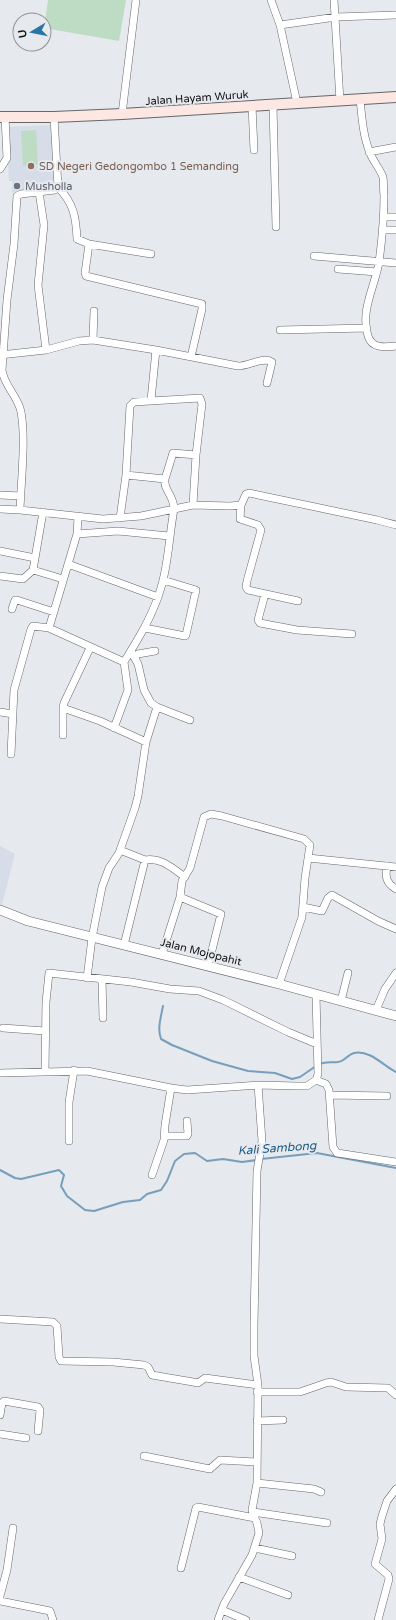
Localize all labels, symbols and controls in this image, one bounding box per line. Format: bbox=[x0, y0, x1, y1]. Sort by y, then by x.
north arrow bbox=[12, 12, 52, 52]
text: U bbox=[16, 28, 30, 39]
street label: Jalan Hayam Wuruk bbox=[145, 88, 249, 108]
place label: SD Negeri Gedongombo 1 Semanding bbox=[39, 160, 239, 173]
marker: SD Negeri Gedongombo 1 Semanding bbox=[26, 161, 36, 171]
place label: Musholla bbox=[25, 180, 73, 193]
marker: Musholla bbox=[12, 181, 22, 191]
street label: Jalan Mojopahit bbox=[159, 936, 243, 968]
water label: Kali Sambong bbox=[237, 1138, 318, 1158]

